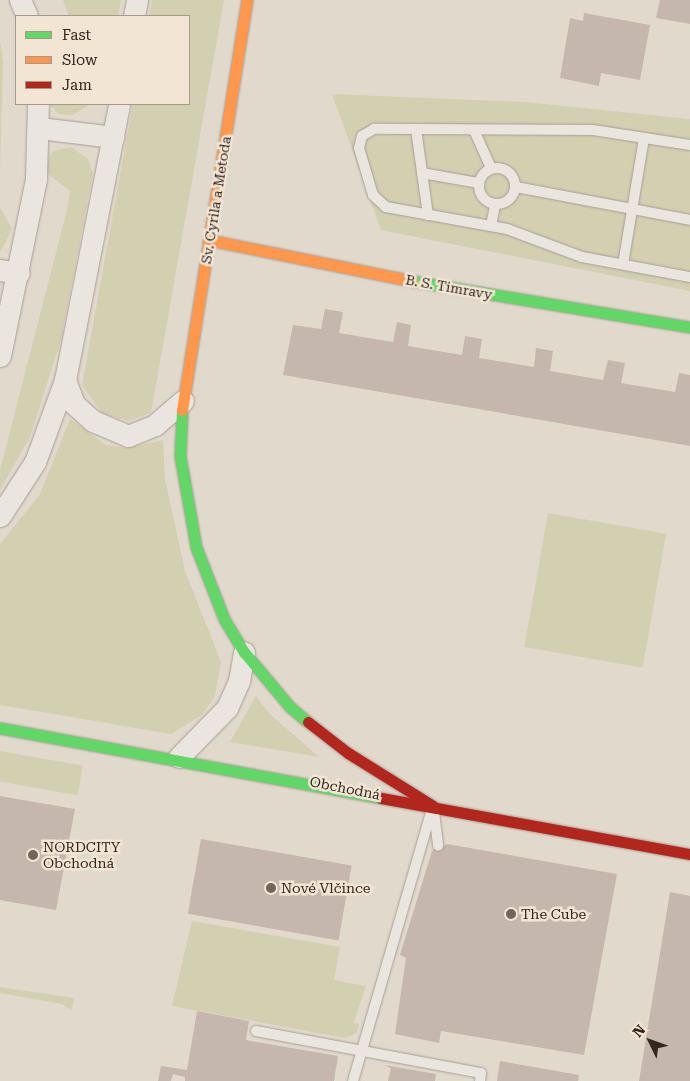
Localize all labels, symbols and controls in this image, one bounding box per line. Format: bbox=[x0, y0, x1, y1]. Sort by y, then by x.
legend bbox=[15, 15, 190, 105]
text: Fast bbox=[62, 26, 91, 44]
text: Slow bbox=[62, 51, 97, 69]
text: Jam bbox=[62, 76, 92, 94]
street label: Sv. Cyrila a Metoda bbox=[198, 135, 234, 265]
street label: B. S. Timravy bbox=[404, 271, 494, 303]
street label: Obchodná bbox=[308, 773, 382, 803]
place label: NORDCITY Obchodná bbox=[43, 839, 120, 872]
marker: NORDCITY Obchodná bbox=[27, 849, 39, 861]
place label: Nové Vlčince bbox=[281, 880, 371, 896]
marker: Nové Vlčince bbox=[265, 882, 277, 894]
place label: The Cube bbox=[521, 906, 586, 922]
marker: The Cube bbox=[505, 908, 517, 920]
north arrow bbox=[625, 1016, 675, 1066]
text: N bbox=[629, 1022, 648, 1040]

